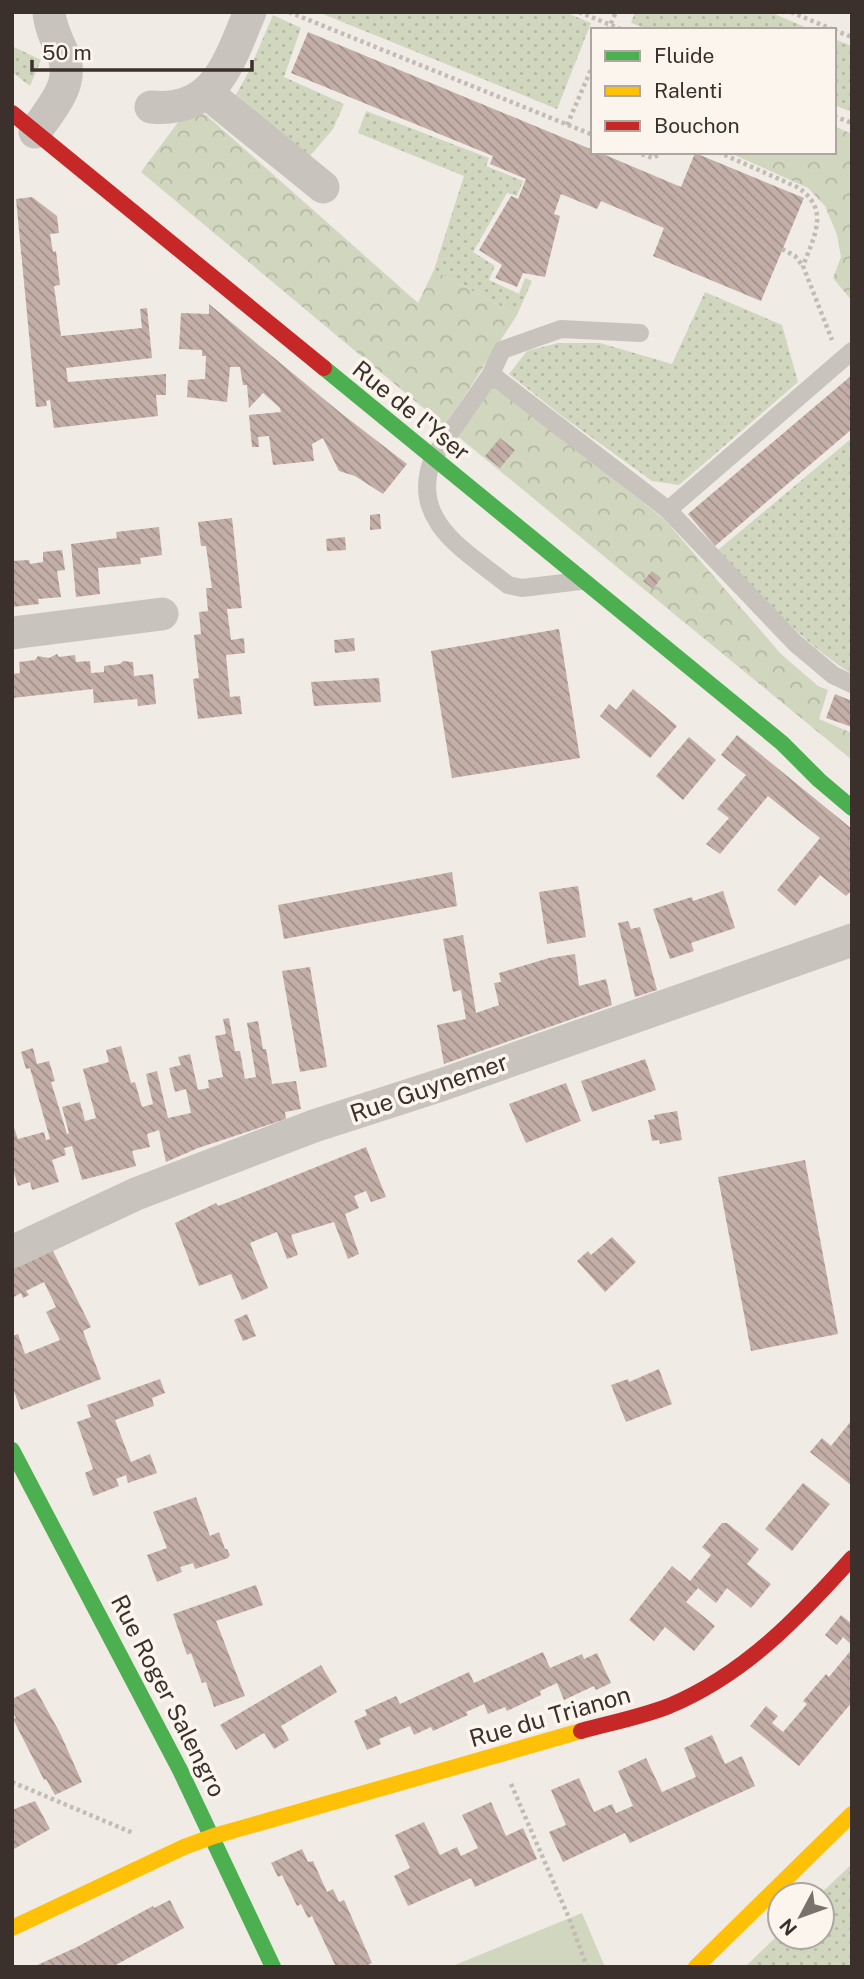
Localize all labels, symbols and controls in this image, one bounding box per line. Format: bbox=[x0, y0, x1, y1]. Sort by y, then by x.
scale bar bbox=[32, 28, 252, 72]
legend bbox=[591, 28, 836, 154]
text: 50 m bbox=[42, 40, 92, 65]
text: Fluide bbox=[654, 43, 714, 68]
text: Ralenti bbox=[654, 78, 722, 103]
text: Bouchon bbox=[654, 113, 740, 138]
street label: Rue de l'Yser bbox=[347, 354, 476, 466]
street label: Rue Guynemer bbox=[346, 1047, 511, 1127]
street label: Rue Roger Salengro bbox=[106, 1590, 232, 1801]
street label: Rue du Trianon bbox=[466, 1680, 634, 1752]
north arrow bbox=[766, 1881, 836, 1951]
text: N bbox=[775, 1914, 801, 1940]

